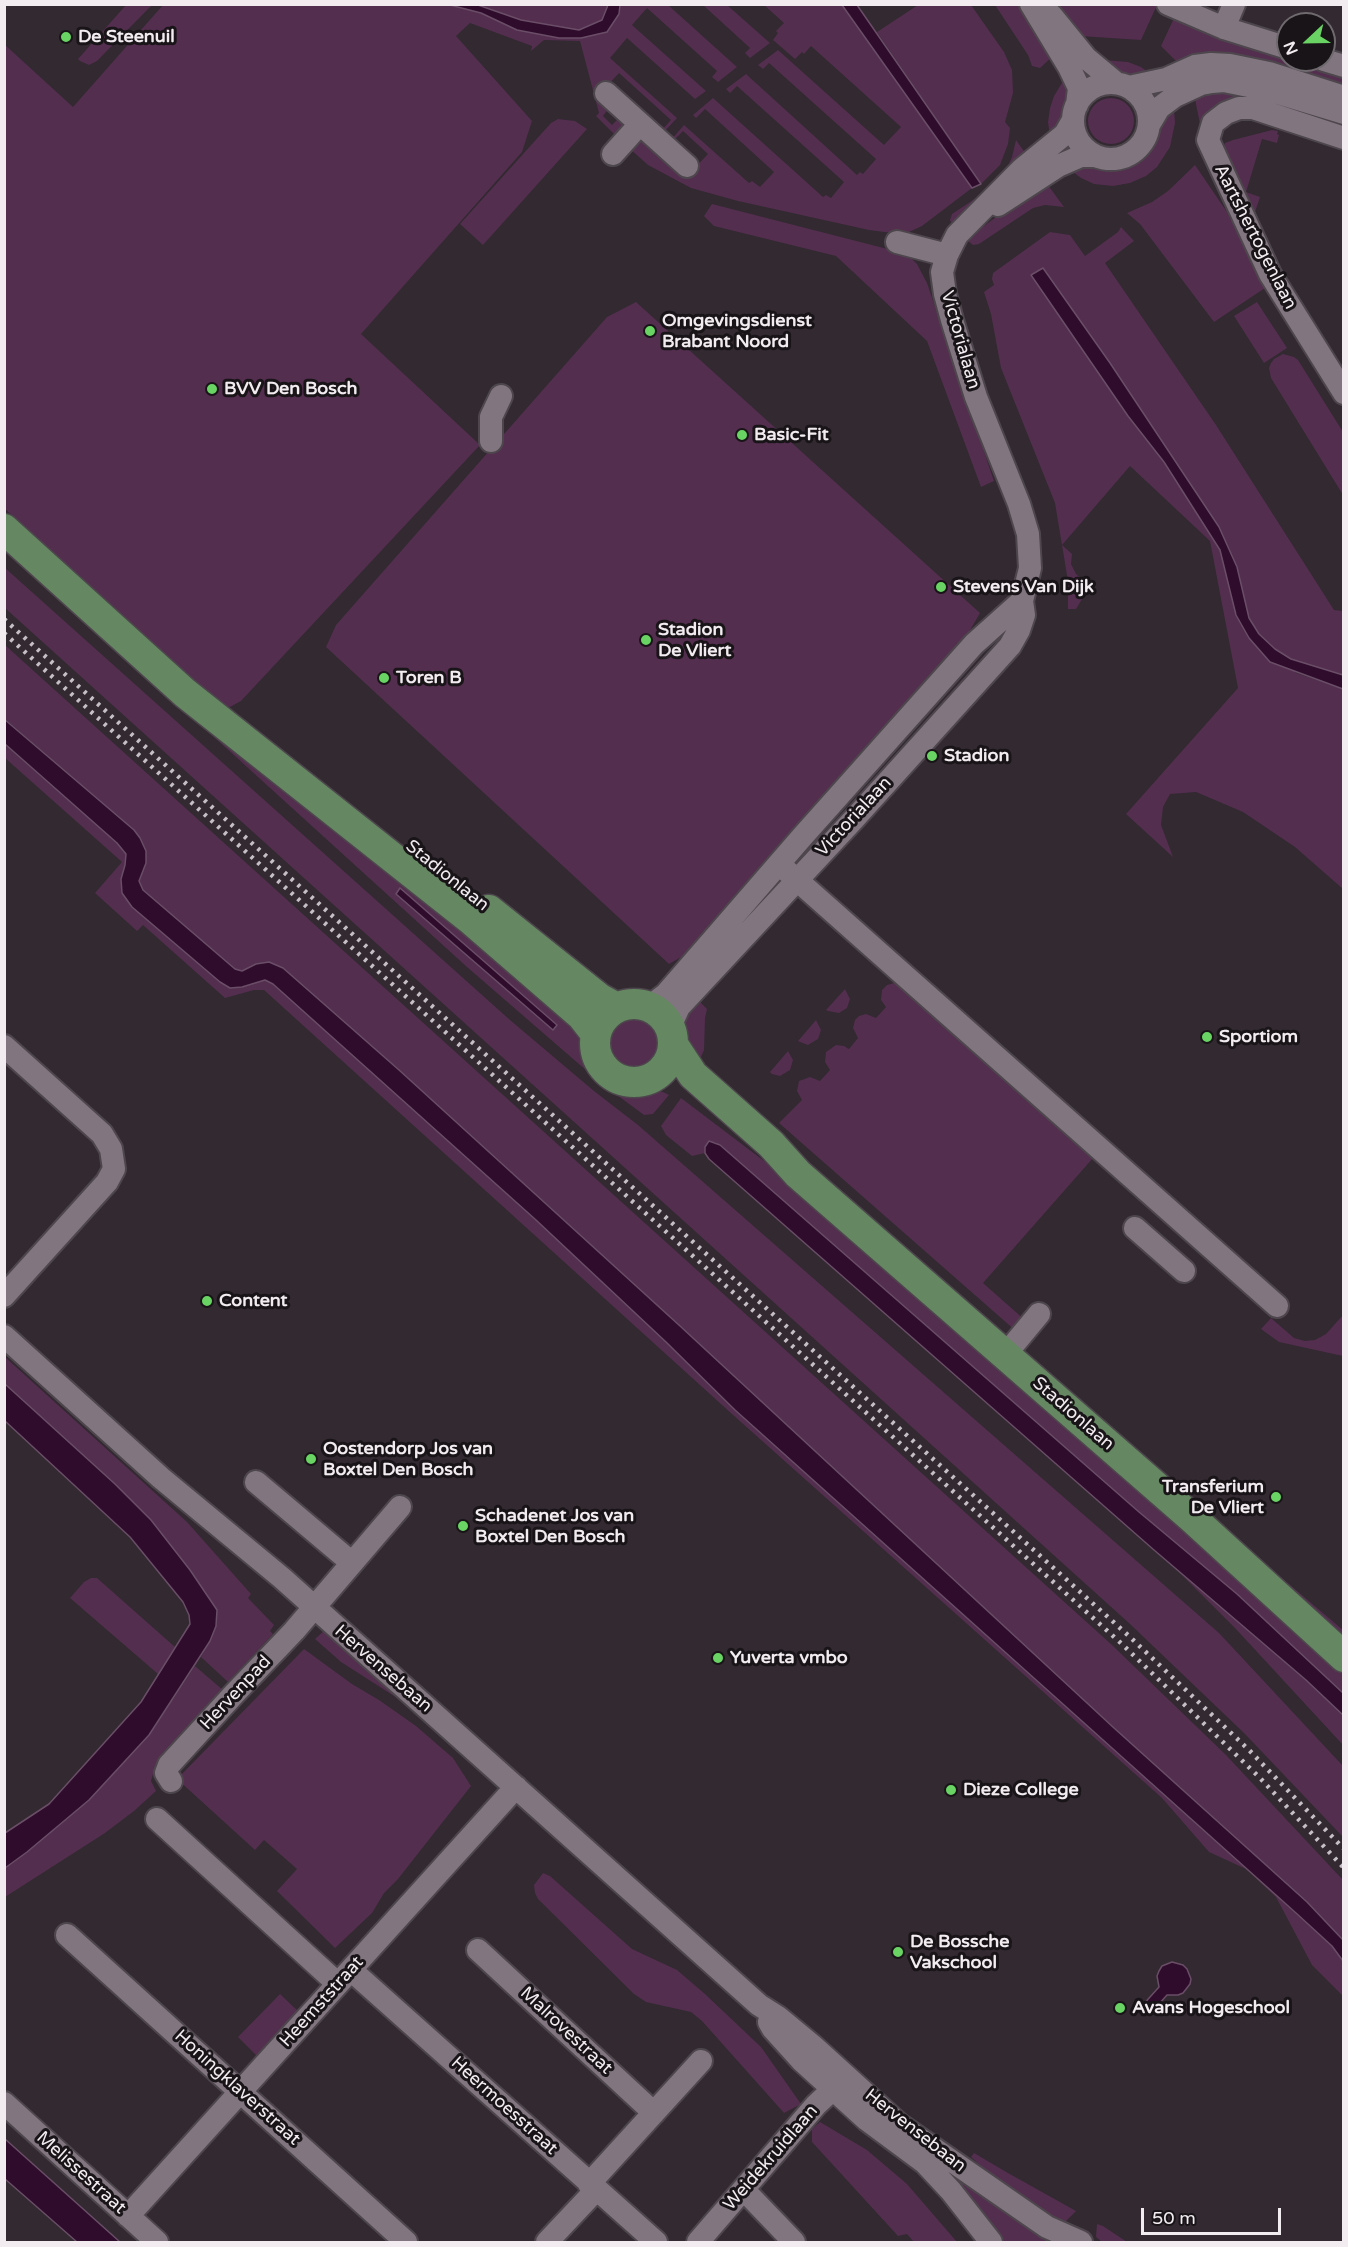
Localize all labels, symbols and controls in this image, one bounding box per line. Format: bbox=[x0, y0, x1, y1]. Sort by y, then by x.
north arrow bbox=[1276, 12, 1336, 72]
place label: De Steenuil bbox=[78, 26, 175, 48]
marker: De Steenuil bbox=[59, 30, 73, 44]
text: N bbox=[1279, 38, 1303, 58]
street label: Aartshertogenlaan bbox=[1209, 161, 1301, 313]
street label: Victorialaan bbox=[936, 288, 984, 392]
place label: Omgevingsdienst Brabant Noord bbox=[662, 310, 812, 352]
marker: Omgevingsdienst Brabant Noord bbox=[643, 324, 657, 338]
place label: BVV Den Bosch bbox=[224, 378, 357, 400]
marker: BVV Den Bosch bbox=[205, 382, 219, 396]
place label: Basic-Fit bbox=[754, 424, 829, 446]
marker: Basic-Fit bbox=[735, 428, 749, 442]
place label: Stevens Van Dijk bbox=[953, 576, 1094, 598]
marker: Stevens Van Dijk bbox=[934, 580, 948, 594]
place label: Stadion De Vliert bbox=[658, 619, 731, 662]
marker: Stadion De Vliert bbox=[639, 633, 653, 647]
place label: Toren B bbox=[396, 667, 462, 689]
marker: Toren B bbox=[377, 671, 391, 685]
place label: Stadion bbox=[944, 745, 1009, 767]
marker: Stadion bbox=[925, 749, 939, 763]
street label: Victorialaan bbox=[812, 773, 896, 861]
street label: Stadionlaan bbox=[401, 836, 493, 916]
place label: Sportiom bbox=[1219, 1026, 1298, 1048]
marker: Sportiom bbox=[1200, 1030, 1214, 1044]
place label: Content bbox=[219, 1290, 287, 1312]
marker: Content bbox=[200, 1294, 214, 1308]
street label: Stadionlaan bbox=[1028, 1373, 1118, 1455]
place label: Oostendorp Jos van Boxtel Den Bosch bbox=[323, 1438, 493, 1480]
marker: Oostendorp Jos van Boxtel Den Bosch bbox=[304, 1452, 318, 1466]
place label: Transferium De Vliert bbox=[1162, 1476, 1264, 1518]
marker: Transferium De Vliert bbox=[1269, 1490, 1283, 1504]
place label: Schadenet Jos van Boxtel Den Bosch bbox=[475, 1505, 634, 1547]
marker: Schadenet Jos van Boxtel Den Bosch bbox=[456, 1519, 470, 1533]
street label: Hervensebaan bbox=[330, 1621, 436, 1717]
place label: Yuverta vmbo bbox=[730, 1647, 848, 1669]
street label: Hervenpad bbox=[196, 1651, 276, 1735]
marker: Yuverta vmbo bbox=[711, 1651, 725, 1665]
place label: Dieze College bbox=[963, 1779, 1079, 1801]
marker: Dieze College bbox=[944, 1783, 958, 1797]
place label: De Bossche Vakschool bbox=[910, 1931, 1009, 1974]
marker: De Bossche Vakschool bbox=[891, 1945, 905, 1959]
street label: Heemststraat bbox=[276, 1952, 368, 2052]
street label: Malrovestraat bbox=[515, 1983, 617, 2079]
place label: Avans Hogeschool bbox=[1132, 1997, 1290, 2019]
marker: Avans Hogeschool bbox=[1113, 2001, 1127, 2015]
street label: Honingklaverstraat bbox=[170, 2026, 304, 2150]
street label: Heermoesstraat bbox=[446, 2052, 562, 2160]
street label: Hervensebaan bbox=[860, 2085, 970, 2177]
street label: Weidekruidlaan bbox=[719, 2101, 823, 2215]
street label: Melissestraat bbox=[32, 2127, 130, 2219]
scale bar bbox=[1144, 2196, 1284, 2234]
text: 50 m bbox=[1152, 2207, 1196, 2229]

